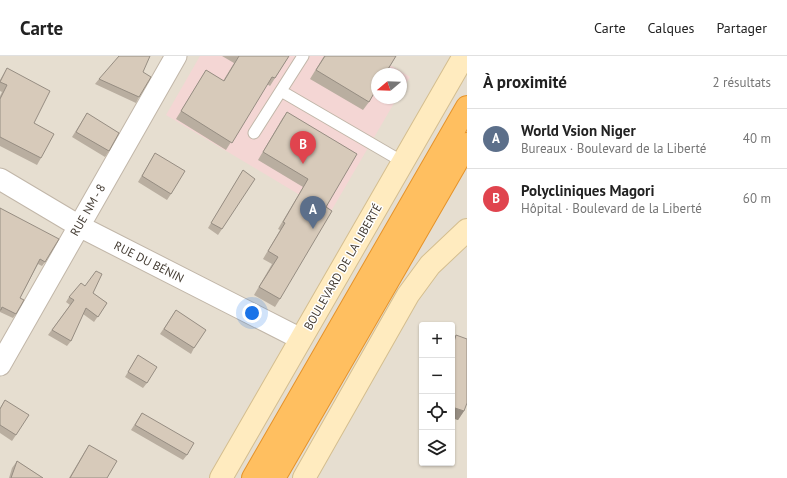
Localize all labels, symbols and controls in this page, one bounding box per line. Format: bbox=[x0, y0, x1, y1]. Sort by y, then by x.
text: Carte bbox=[20, 16, 63, 40]
text: Carte bbox=[594, 19, 626, 37]
text: Calques bbox=[648, 19, 694, 37]
text: Partager bbox=[716, 19, 767, 37]
north arrow bbox=[371, 68, 407, 104]
text: À proximité bbox=[483, 71, 567, 93]
text: 2 résultats bbox=[712, 74, 771, 91]
text: World Vsion Niger bbox=[521, 121, 636, 140]
text: A bbox=[492, 130, 500, 147]
text: 40 m bbox=[743, 130, 771, 147]
pin: B bbox=[290, 131, 316, 164]
text: Bureaux · Boulevard de la Liberté bbox=[521, 140, 706, 157]
street label: RUE NM - 8 bbox=[67, 181, 108, 238]
text: Polycliniques Magori bbox=[521, 181, 654, 200]
text: B bbox=[492, 190, 500, 207]
text: 60 m bbox=[743, 190, 771, 207]
pin: A bbox=[300, 196, 326, 229]
text: Hôpital · Boulevard de la Liberté bbox=[521, 200, 702, 217]
street label: BOULEVARD DE LA LIBERTÉ bbox=[301, 201, 385, 333]
street label: RUE DU BÉNIN bbox=[112, 237, 187, 286]
your location bbox=[242, 303, 262, 323]
map controls bbox=[419, 322, 455, 466]
button: + bbox=[419, 322, 455, 358]
button: − bbox=[419, 358, 455, 394]
button: locate bbox=[419, 394, 455, 430]
button: layers bbox=[419, 430, 455, 466]

